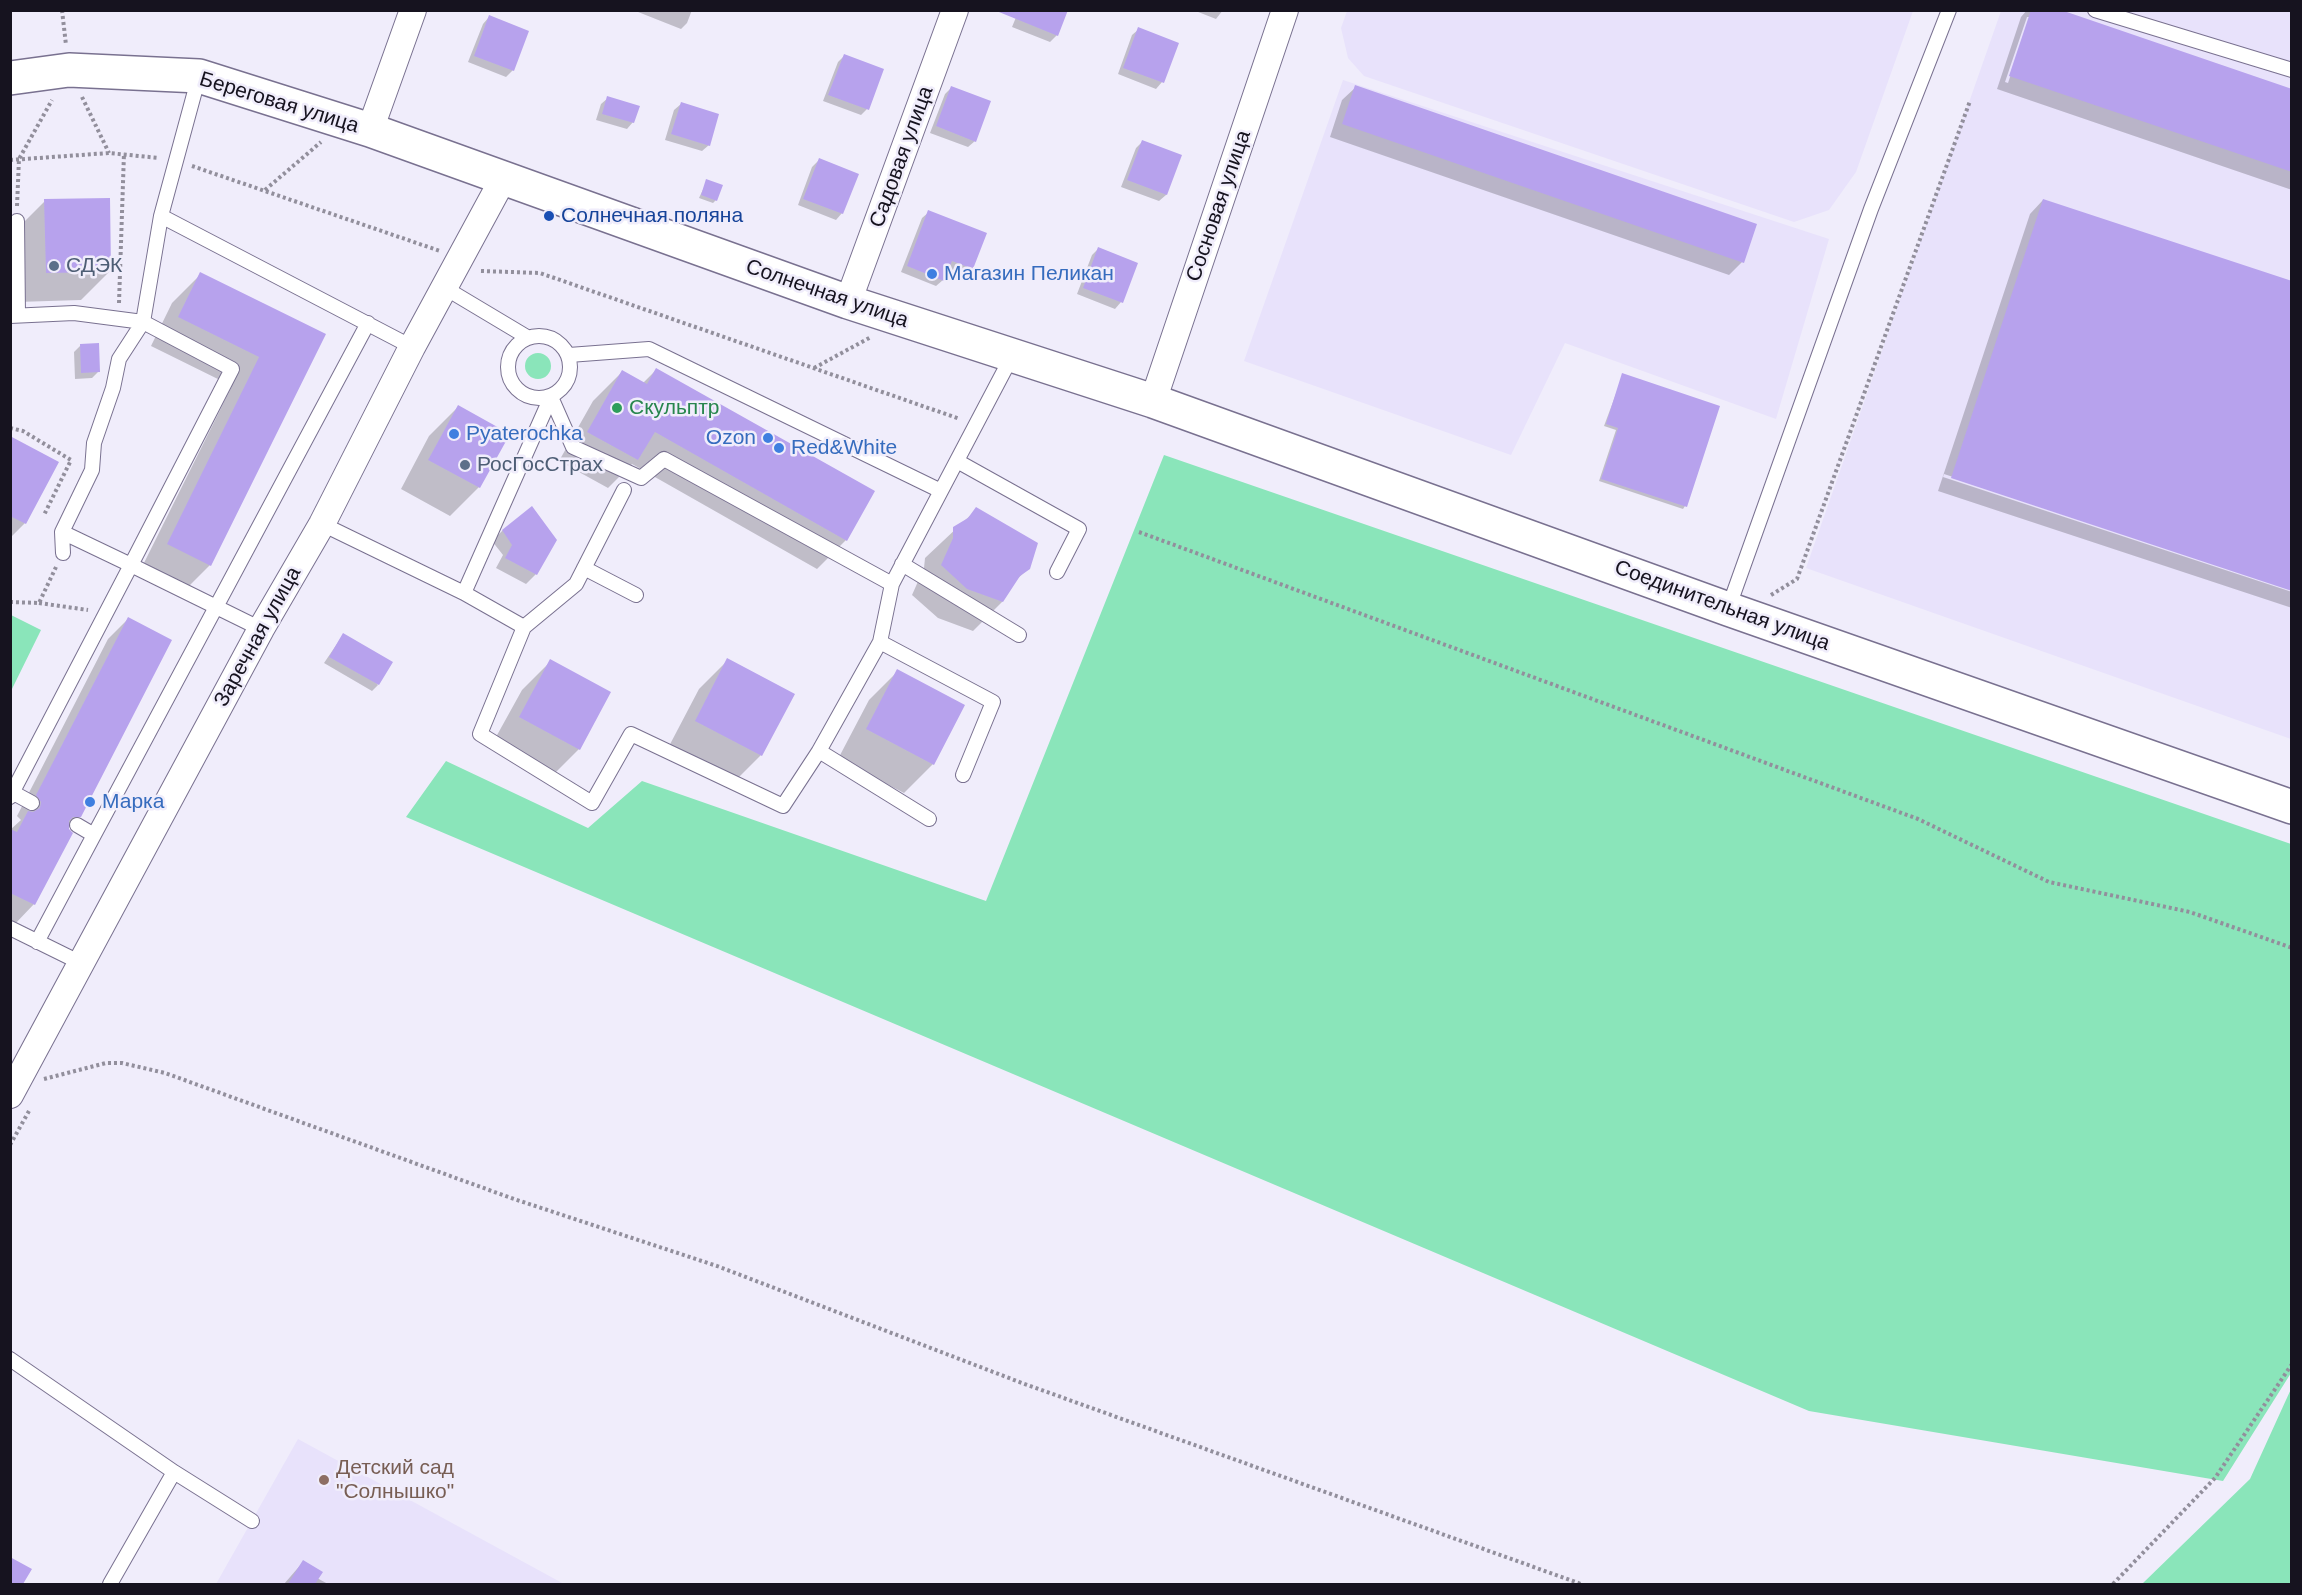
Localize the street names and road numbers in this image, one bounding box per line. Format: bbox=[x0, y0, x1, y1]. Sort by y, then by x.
street label: Береговая улица bbox=[196, 67, 362, 139]
street label: Садовая улица bbox=[865, 83, 939, 231]
street label: Сосновая улица bbox=[1181, 127, 1257, 285]
street label: Солнечная улица bbox=[742, 254, 912, 334]
street label: Соединительная улица bbox=[1611, 555, 1833, 657]
street label: Заречная улица bbox=[209, 563, 307, 711]

